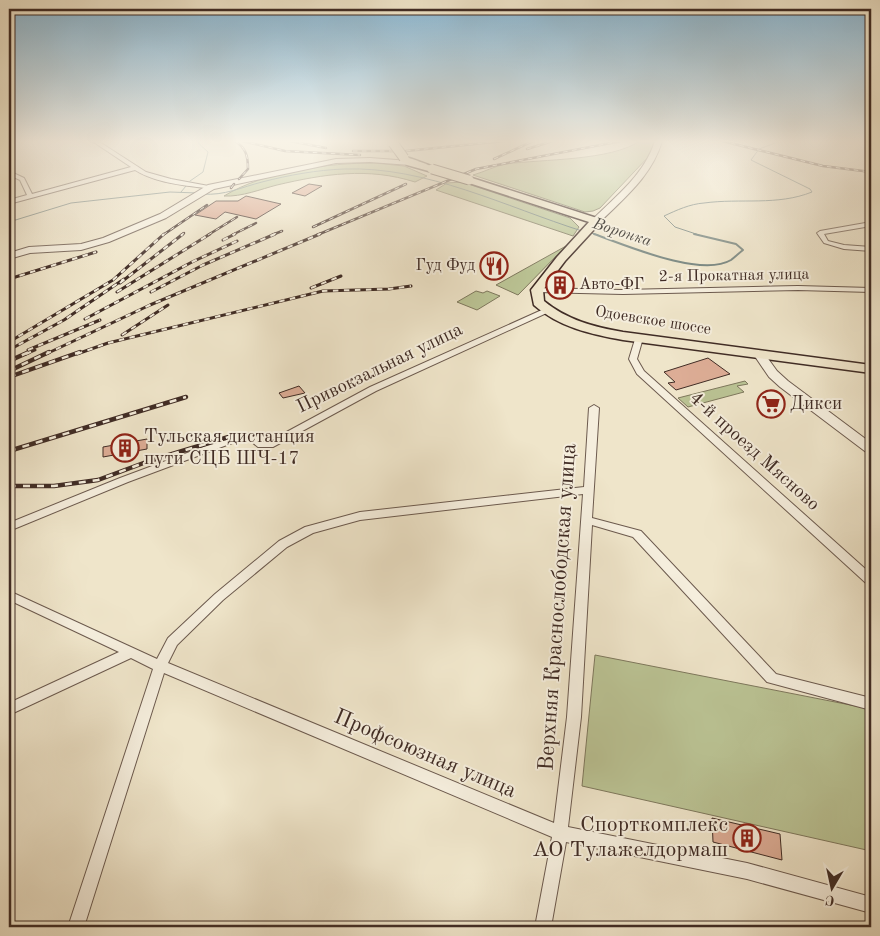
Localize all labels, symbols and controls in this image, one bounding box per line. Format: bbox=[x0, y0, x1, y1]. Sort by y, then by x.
water label: Воронка bbox=[590, 216, 654, 250]
restaurant icon: Гуд Фуд bbox=[479, 251, 509, 281]
place label: Гуд Фуд bbox=[415, 258, 475, 274]
street label: 2-я Прокатная улица bbox=[659, 267, 810, 285]
building icon: Авто-ФГ bbox=[545, 270, 575, 300]
place label: Авто-ФГ bbox=[579, 277, 644, 293]
street label: Одоевское шоссе bbox=[594, 304, 712, 338]
street label: Привокзальная улица bbox=[294, 320, 466, 417]
street label: 4-й проезд Мясново bbox=[685, 389, 823, 515]
supermarket icon: Дикси bbox=[756, 389, 786, 419]
place label: Дикси bbox=[790, 395, 842, 414]
place label: Тульская дистанция пути СЦБ ШЧ-17 bbox=[144, 428, 315, 469]
building icon: Тульская дистанция пути СЦБ ШЧ-17 bbox=[110, 433, 140, 463]
street label: Верхняя Краснослободская улица bbox=[536, 442, 580, 772]
street label: Профсоюзная улица bbox=[331, 706, 519, 802]
place label: Спорткомплекс АО Тулажелдормаш bbox=[532, 814, 728, 861]
building icon: Спорткомплекс АО Тулажелдормаш bbox=[732, 823, 762, 853]
north arrow bbox=[808, 864, 858, 914]
text: С bbox=[824, 892, 836, 907]

